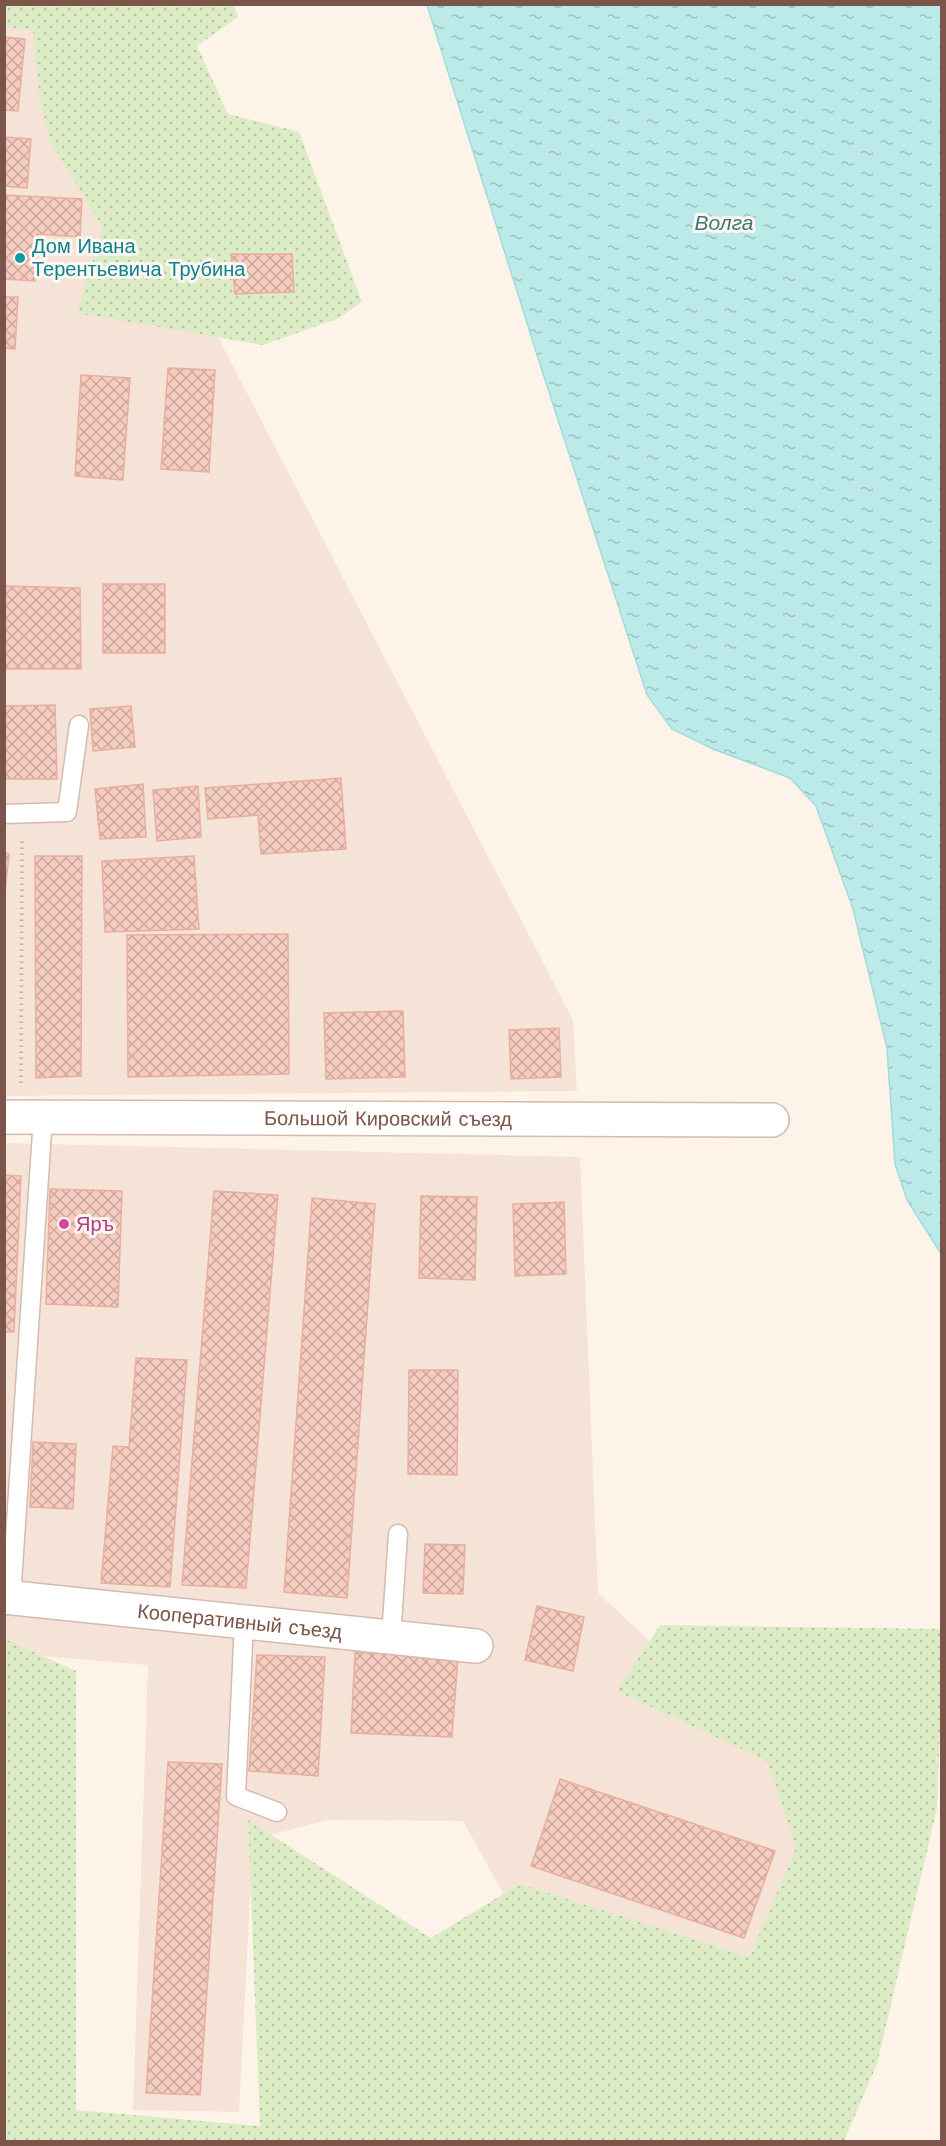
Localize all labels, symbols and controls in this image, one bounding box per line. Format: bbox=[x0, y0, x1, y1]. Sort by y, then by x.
water label: Волга bbox=[695, 210, 753, 235]
place label: Дом Ивана Терентьевича Трубина bbox=[32, 234, 246, 281]
marker: Дом Ивана Терентьевича Трубина bbox=[13, 251, 27, 265]
street label: Большой Кировский съезд bbox=[264, 1106, 512, 1131]
place label: Яръ bbox=[76, 1212, 114, 1236]
marker: Яръ bbox=[57, 1217, 71, 1231]
street label: Кооперативный съезд bbox=[136, 1599, 344, 1644]

